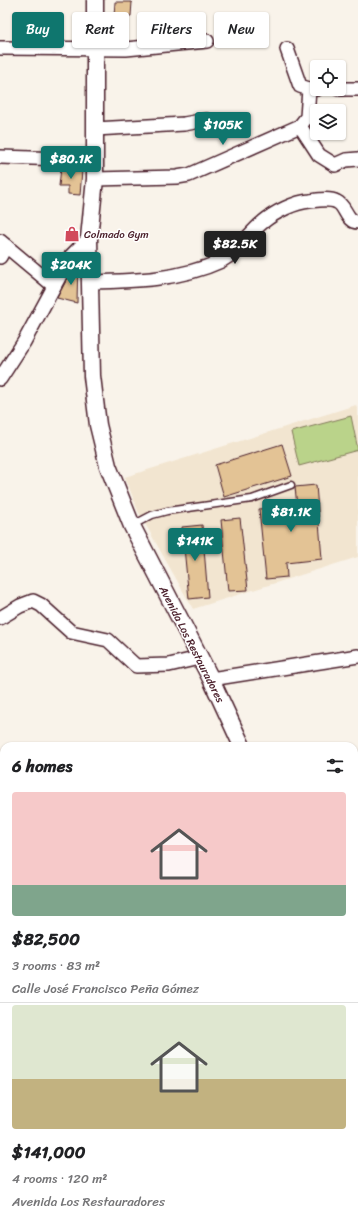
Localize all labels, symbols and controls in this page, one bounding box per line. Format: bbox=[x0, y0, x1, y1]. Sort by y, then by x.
chip: Buy bbox=[12, 12, 64, 48]
chip: Rent bbox=[72, 12, 129, 48]
chip: Filters bbox=[137, 12, 206, 48]
chip: New bbox=[214, 12, 269, 48]
map controls bbox=[310, 60, 346, 140]
button: locate bbox=[310, 60, 346, 96]
button: layers bbox=[310, 104, 346, 140]
pin: $105K bbox=[195, 112, 251, 146]
text: $105K bbox=[204, 113, 242, 136]
pin: $80.1K bbox=[38, 146, 104, 180]
text: $80.1K bbox=[50, 147, 92, 170]
shop icon: Colmado Gym bbox=[63, 225, 81, 243]
place label: Colmado Gym bbox=[84, 225, 149, 244]
pin: $82.5K bbox=[202, 231, 268, 265]
text: $82.5K bbox=[213, 232, 257, 255]
pin: $204K bbox=[43, 252, 99, 286]
text: $204K bbox=[51, 253, 91, 276]
pin: $81.1K bbox=[258, 499, 324, 533]
text: $81.1K bbox=[271, 500, 311, 523]
pin: $141K bbox=[167, 528, 223, 562]
text: $141K bbox=[177, 529, 213, 552]
street label: Avenida Los Restauradores bbox=[153, 581, 230, 707]
text: 6 homes bbox=[12, 751, 72, 781]
icon: filters bbox=[324, 755, 346, 777]
icon: home bbox=[143, 818, 215, 890]
text: $82,500 bbox=[12, 924, 80, 954]
text: 3 rooms · 83 m² bbox=[12, 954, 100, 977]
text: Calle José Francisco Peña Gómez bbox=[12, 977, 199, 1000]
icon: home bbox=[143, 1031, 215, 1103]
text: $141,000 bbox=[12, 1137, 85, 1167]
text: 4 rooms · 120 m² bbox=[12, 1167, 107, 1190]
text: Avenida Los Restauradores bbox=[12, 1190, 165, 1213]

